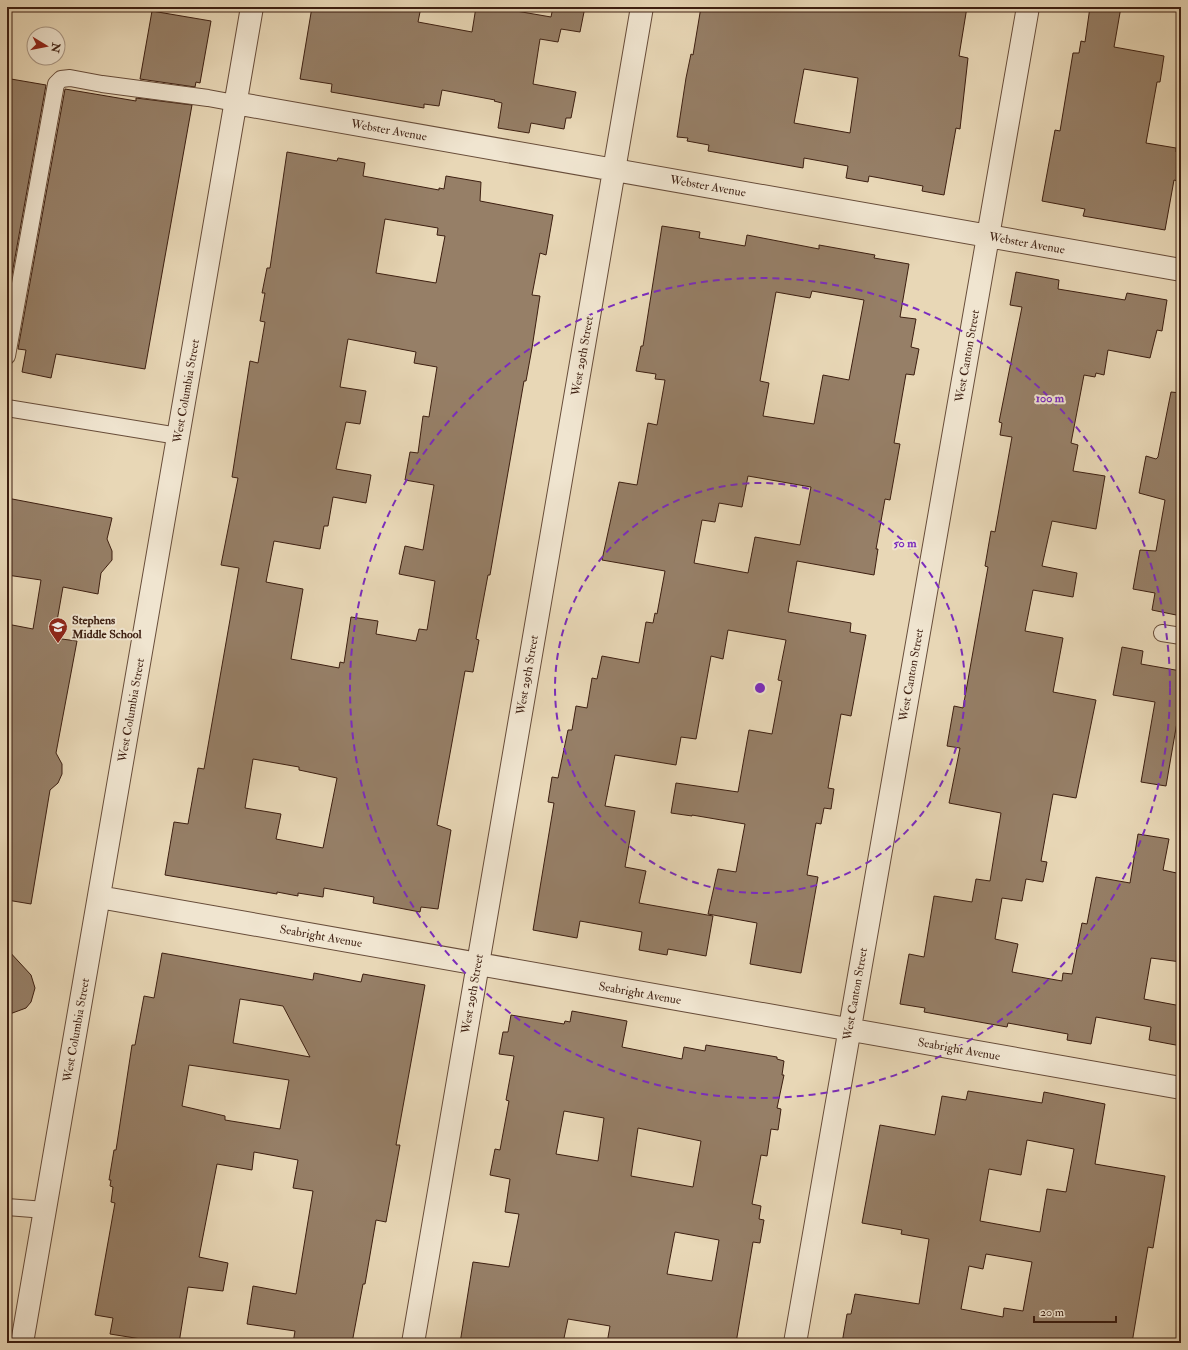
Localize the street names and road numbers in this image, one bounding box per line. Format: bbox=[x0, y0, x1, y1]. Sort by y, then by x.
street label: Webster Avenue bbox=[349, 116, 428, 145]
street label: Webster Avenue bbox=[668, 172, 747, 201]
street label: Webster Avenue bbox=[987, 229, 1066, 258]
street label: West Canton Street bbox=[952, 309, 983, 405]
street label: West 29th Street bbox=[568, 315, 597, 398]
street label: West Columbia Street bbox=[170, 338, 203, 445]
street label: West Canton Street bbox=[896, 628, 927, 724]
street label: West 29th Street bbox=[513, 634, 542, 717]
street label: West Columbia Street bbox=[115, 657, 148, 764]
street label: Seabright Avenue bbox=[279, 922, 363, 951]
street label: West Canton Street bbox=[840, 947, 871, 1043]
street label: West 29th Street bbox=[458, 953, 487, 1036]
street label: West Columbia Street bbox=[60, 977, 93, 1084]
street label: Seabright Avenue bbox=[598, 979, 682, 1008]
street label: Seabright Avenue bbox=[917, 1035, 1001, 1064]

